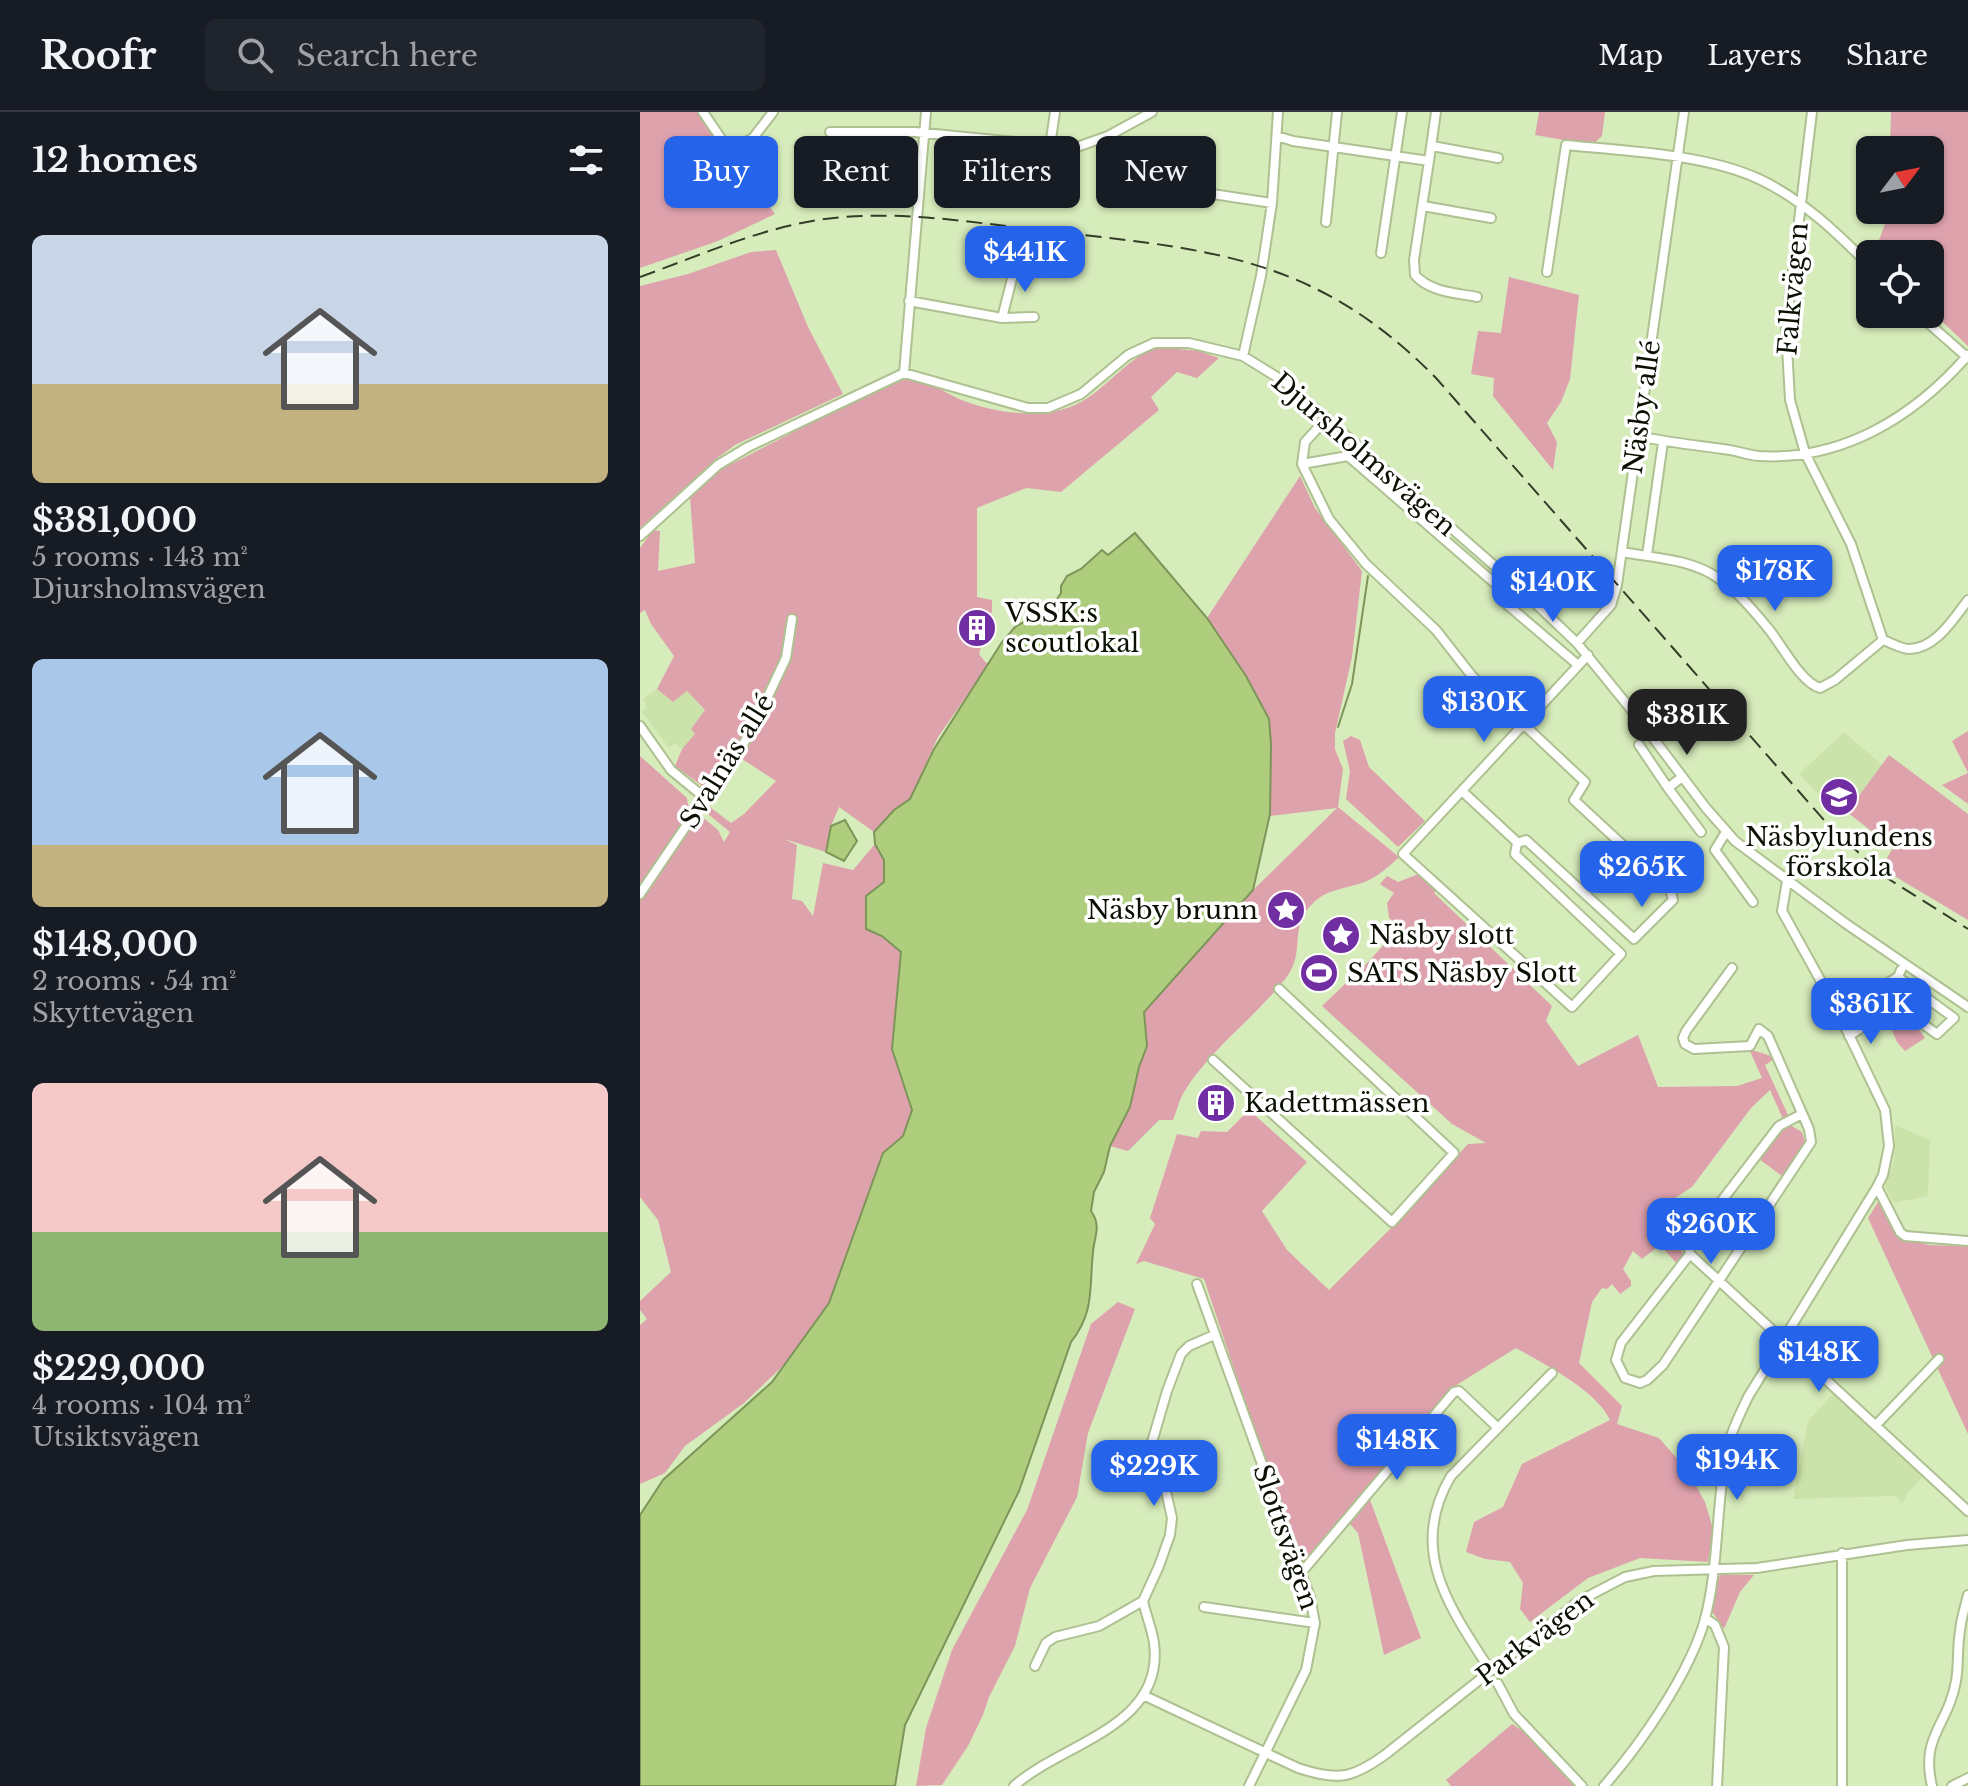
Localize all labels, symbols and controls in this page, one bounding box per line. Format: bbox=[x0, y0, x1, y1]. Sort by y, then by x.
search box bbox=[205, 19, 765, 91]
text: Roofr bbox=[40, 32, 157, 79]
icon: search bbox=[233, 33, 277, 77]
text: Search here bbox=[297, 37, 478, 74]
text: Map bbox=[1598, 38, 1663, 73]
text: Layers bbox=[1707, 38, 1802, 73]
text: Share bbox=[1846, 38, 1928, 73]
chip: Buy bbox=[664, 136, 778, 208]
chip: Rent bbox=[794, 136, 918, 208]
chip: Filters bbox=[934, 136, 1080, 208]
chip: New bbox=[1096, 136, 1216, 208]
north arrow bbox=[1856, 136, 1944, 224]
map controls bbox=[1856, 136, 1944, 328]
icon: filters bbox=[564, 138, 608, 182]
text: 12 homes bbox=[32, 139, 198, 181]
street label: Falkvägen bbox=[1771, 221, 1815, 357]
pin: $441K bbox=[969, 226, 1081, 294]
text: $441K bbox=[983, 236, 1067, 268]
button: locate bbox=[1856, 240, 1944, 328]
icon: home bbox=[248, 287, 392, 431]
street label: Näsby allé bbox=[1617, 338, 1667, 476]
street label: Djursholmsvägen bbox=[1265, 365, 1463, 543]
text: $381,000 bbox=[32, 499, 197, 541]
text: 5 rooms · 143 m² bbox=[32, 541, 248, 573]
pin: $178K bbox=[1719, 545, 1831, 613]
text: $178K bbox=[1735, 555, 1815, 587]
pin: $140K bbox=[1497, 556, 1609, 624]
text: $140K bbox=[1510, 566, 1596, 598]
text: Djursholmsvägen bbox=[32, 573, 266, 605]
place label: VSSK:s scoutlokal bbox=[1004, 597, 1139, 659]
building icon: VSSK:s scoutlokal bbox=[956, 607, 998, 649]
pin: $130K bbox=[1428, 676, 1540, 744]
text: $130K bbox=[1441, 686, 1527, 718]
street label: Svalnäs allé bbox=[673, 688, 781, 834]
pin: $381K bbox=[1631, 689, 1743, 757]
text: $381K bbox=[1646, 699, 1728, 731]
icon: home bbox=[248, 711, 392, 855]
school or university icon: Näsbylundens förskola bbox=[1818, 776, 1860, 818]
place label: Näsbylundens förskola bbox=[1745, 821, 1933, 883]
pin: $265K bbox=[1586, 841, 1698, 909]
text: $265K bbox=[1598, 851, 1686, 883]
place icon: Näsby brunn bbox=[1265, 889, 1307, 931]
place label: Näsby brunn bbox=[1087, 894, 1258, 926]
place icon: Näsby slott bbox=[1320, 914, 1362, 956]
place label: Näsby slott bbox=[1369, 919, 1515, 951]
text: $148,000 bbox=[32, 923, 198, 965]
sports icon: SATS Näsby Slott bbox=[1298, 952, 1340, 994]
place label: SATS Näsby Slott bbox=[1347, 957, 1577, 989]
text: 2 rooms · 54 m² bbox=[32, 965, 236, 997]
pin: $361K bbox=[1815, 978, 1927, 1046]
text: $361K bbox=[1829, 988, 1913, 1020]
text: Skyttevägen bbox=[32, 997, 194, 1029]
building icon: Kadettmässen bbox=[1195, 1082, 1237, 1124]
place label: Kadettmässen bbox=[1244, 1087, 1430, 1119]
icon: home bbox=[248, 1135, 392, 1279]
pin: $260K bbox=[1655, 1198, 1767, 1266]
text: $260K bbox=[1665, 1208, 1757, 1240]
pin: $148K bbox=[1763, 1326, 1875, 1394]
text: $148K bbox=[1777, 1336, 1861, 1368]
text: $229,000 bbox=[32, 1347, 205, 1389]
text: 4 rooms · 104 m² bbox=[32, 1389, 251, 1421]
pin: $148K bbox=[1341, 1414, 1453, 1482]
text: Utsiktsvägen bbox=[32, 1421, 200, 1453]
text: $148K bbox=[1355, 1424, 1439, 1456]
pin: $194K bbox=[1681, 1434, 1793, 1502]
pin: $229K bbox=[1098, 1440, 1210, 1508]
text: $194K bbox=[1695, 1444, 1779, 1476]
text: $229K bbox=[1109, 1450, 1199, 1482]
street label: Slottsvägen bbox=[1246, 1460, 1326, 1614]
street label: Parkvägen bbox=[1470, 1583, 1600, 1692]

